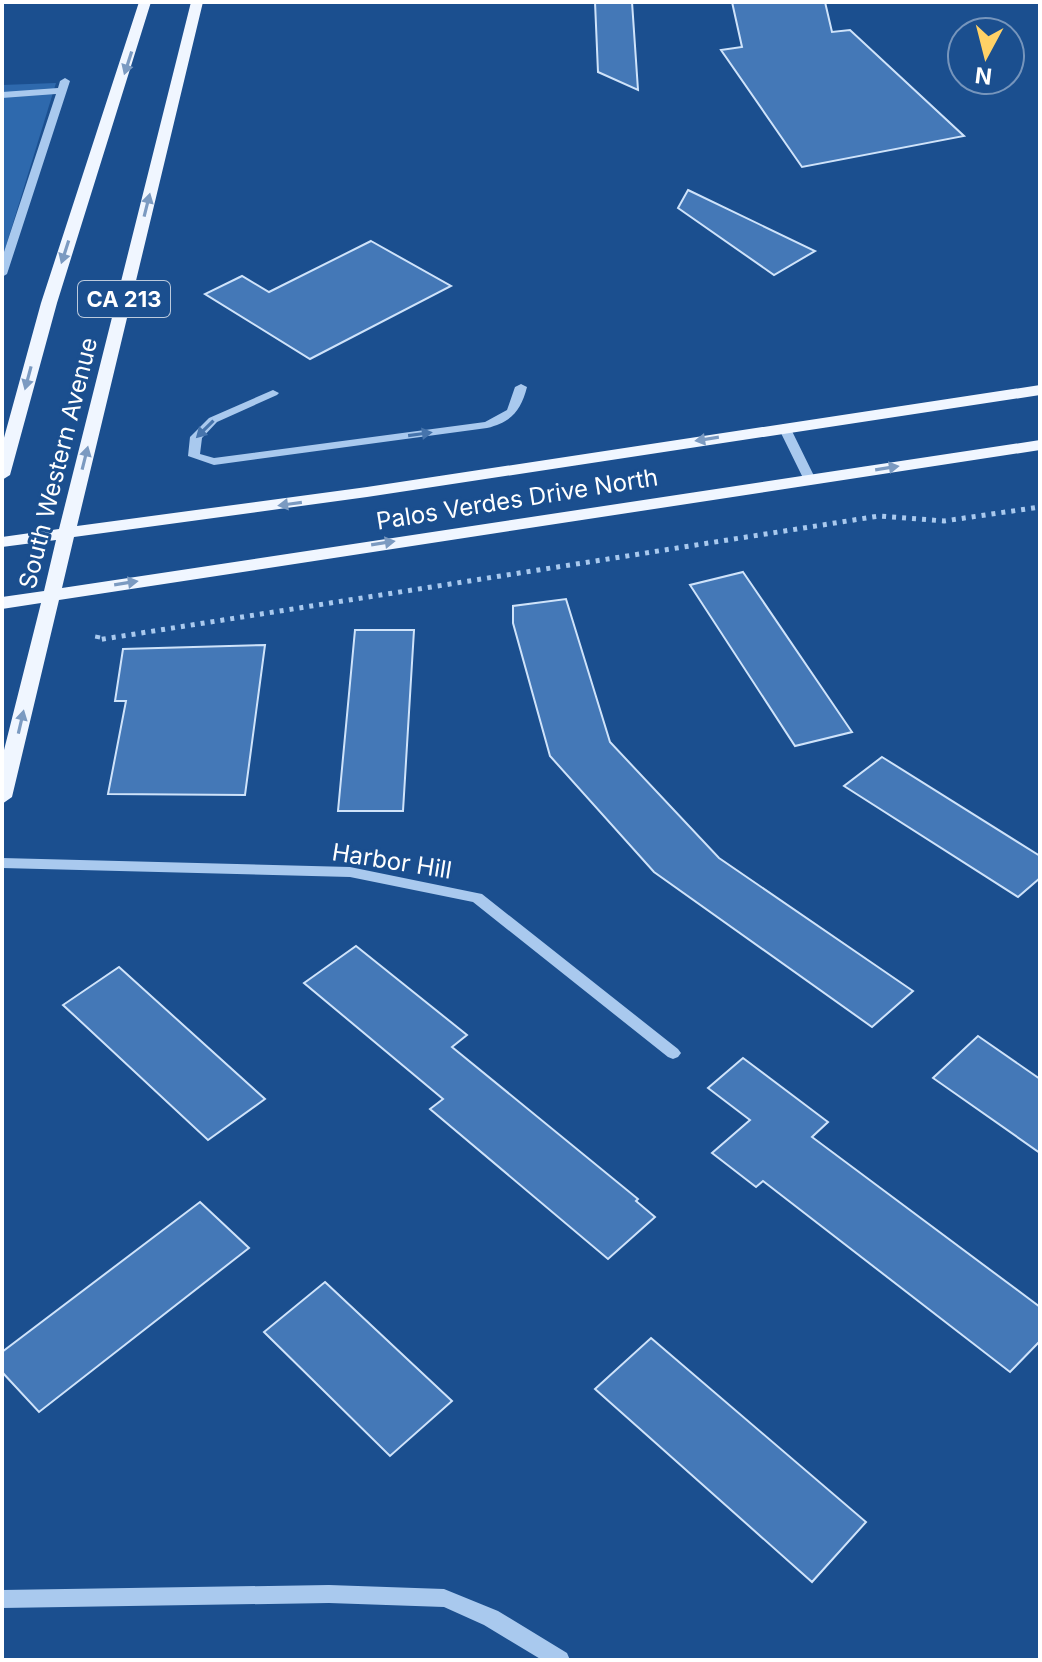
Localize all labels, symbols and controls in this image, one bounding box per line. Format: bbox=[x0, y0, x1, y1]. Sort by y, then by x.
north arrow bbox=[946, 16, 1026, 96]
one-way arrow bbox=[121, 51, 133, 75]
text: N bbox=[974, 62, 993, 90]
one-way arrow bbox=[142, 193, 154, 218]
one-way arrow bbox=[58, 240, 71, 264]
road number: CA 213 bbox=[78, 281, 170, 317]
street label: South Western Avenue bbox=[13, 334, 103, 592]
one-way arrow bbox=[22, 365, 34, 390]
one-way arrow bbox=[196, 420, 215, 438]
one-way arrow bbox=[408, 427, 433, 440]
one-way arrow bbox=[694, 433, 719, 446]
one-way arrow bbox=[79, 445, 92, 470]
one-way arrow bbox=[875, 461, 900, 474]
street label: Palos Verdes Drive North bbox=[374, 462, 660, 536]
one-way arrow bbox=[277, 498, 302, 511]
one-way arrow bbox=[371, 536, 396, 549]
one-way arrow bbox=[114, 576, 139, 589]
one-way arrow bbox=[15, 709, 28, 734]
street label: Harbor Hill bbox=[330, 837, 454, 885]

